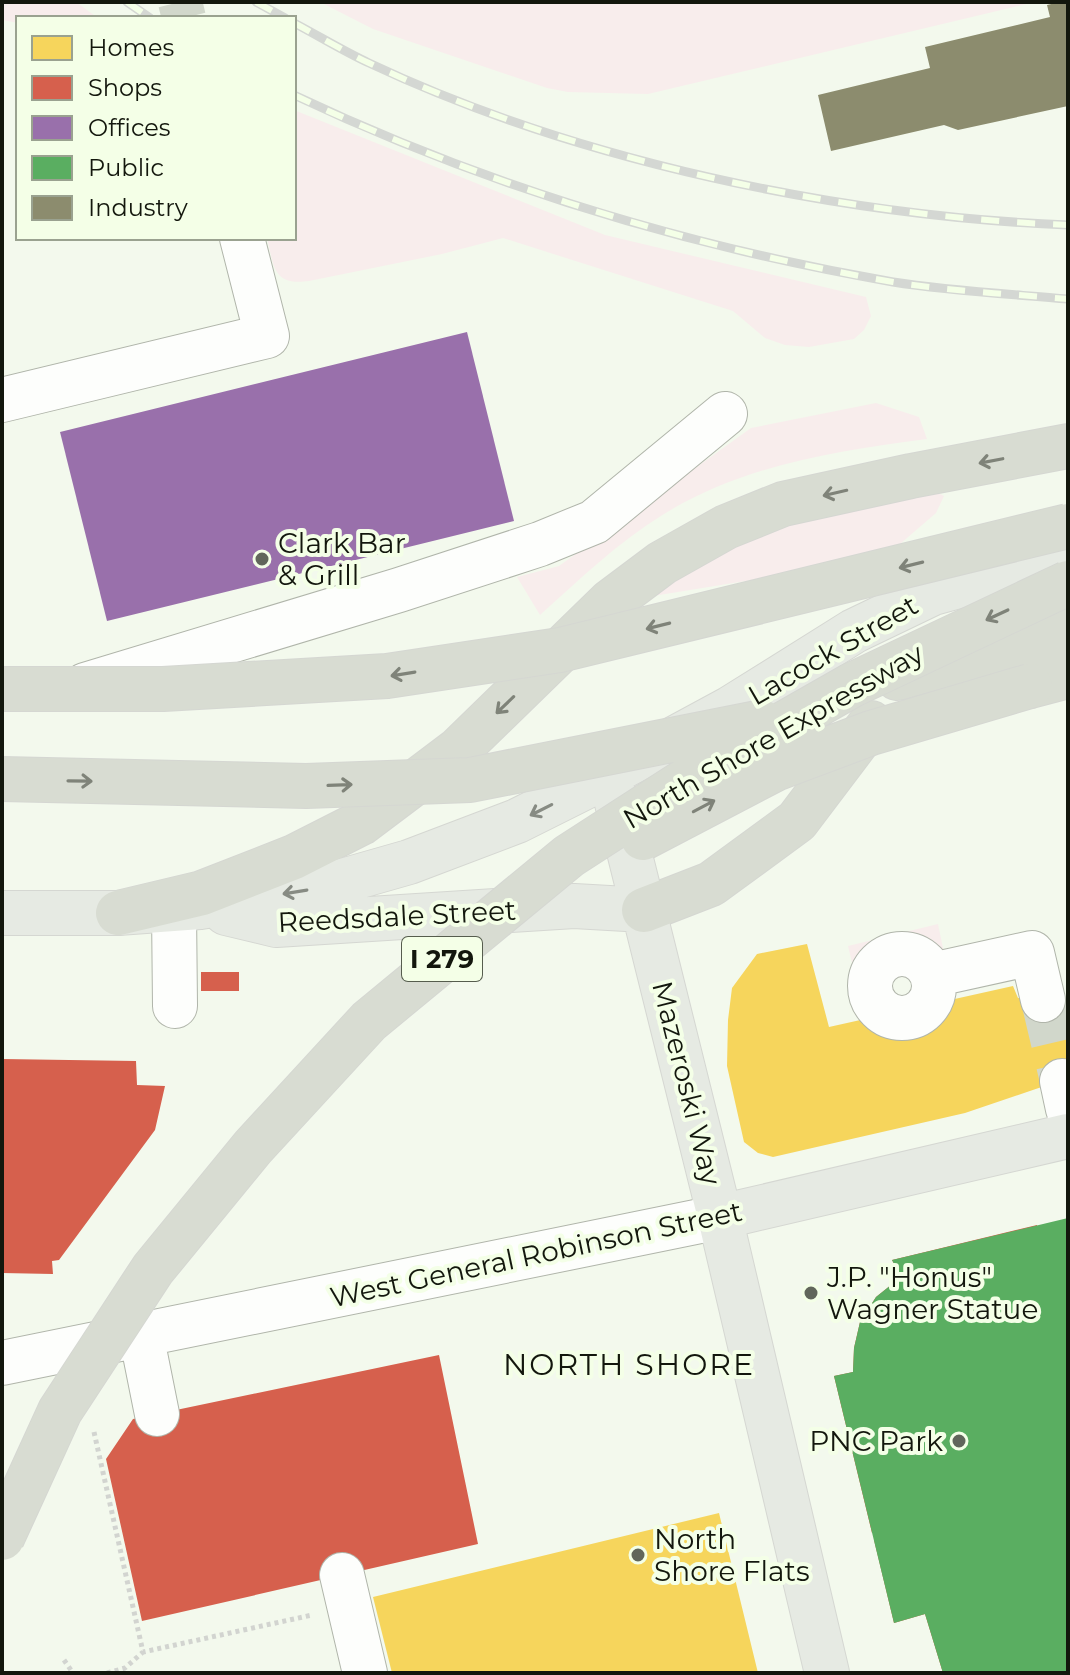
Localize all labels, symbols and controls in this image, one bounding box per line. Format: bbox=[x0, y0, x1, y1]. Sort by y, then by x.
legend bbox=[16, 16, 296, 240]
text: Homes bbox=[88, 33, 174, 62]
text: Shops bbox=[88, 73, 162, 102]
text: Offices bbox=[88, 113, 170, 142]
text: Public bbox=[88, 153, 164, 182]
text: Industry bbox=[88, 193, 188, 222]
one-way arrow bbox=[979, 454, 1005, 469]
one-way arrow bbox=[823, 486, 848, 501]
place label: Clark Bar & Grill bbox=[278, 526, 406, 592]
marker: Clark Bar & Grill bbox=[253, 550, 271, 568]
one-way arrow bbox=[898, 558, 924, 573]
street label: Lacock Street bbox=[742, 588, 924, 712]
one-way arrow bbox=[985, 608, 1009, 623]
one-way arrow bbox=[646, 619, 671, 634]
street label: North Shore Expressway bbox=[617, 636, 930, 836]
one-way arrow bbox=[390, 667, 416, 682]
one-way arrow bbox=[495, 695, 515, 714]
one-way arrow bbox=[66, 773, 93, 788]
one-way arrow bbox=[326, 777, 353, 792]
one-way arrow bbox=[692, 797, 716, 813]
one-way arrow bbox=[529, 802, 553, 818]
one-way arrow bbox=[283, 885, 308, 900]
street label: Reedsdale Street bbox=[277, 893, 517, 939]
road number: I 279 bbox=[402, 937, 482, 981]
street label: Mazeroski Way bbox=[645, 978, 729, 1189]
street label: West General Robinson Street bbox=[327, 1194, 745, 1314]
place label: J.P. "Honus" Wagner Statue bbox=[826, 1260, 1038, 1326]
marker: J.P. "Honus" Wagner Statue bbox=[802, 1284, 820, 1302]
district label: NORTH SHORE bbox=[503, 1346, 755, 1383]
place label: PNC Park bbox=[809, 1424, 943, 1458]
marker: PNC Park bbox=[950, 1432, 968, 1450]
place label: North Shore Flats bbox=[654, 1522, 810, 1588]
marker: North Shore Flats bbox=[629, 1546, 647, 1564]

